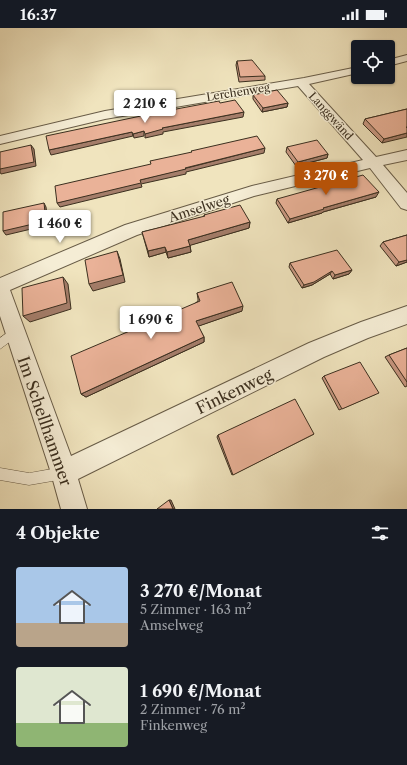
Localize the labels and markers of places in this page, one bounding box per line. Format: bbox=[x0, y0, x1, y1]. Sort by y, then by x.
pin: 2 210 € bbox=[108, 90, 182, 124]
pin: 3 270 € bbox=[289, 162, 363, 196]
pin: 1 460 € bbox=[23, 210, 97, 244]
pin: 1 690 € bbox=[114, 306, 188, 340]

